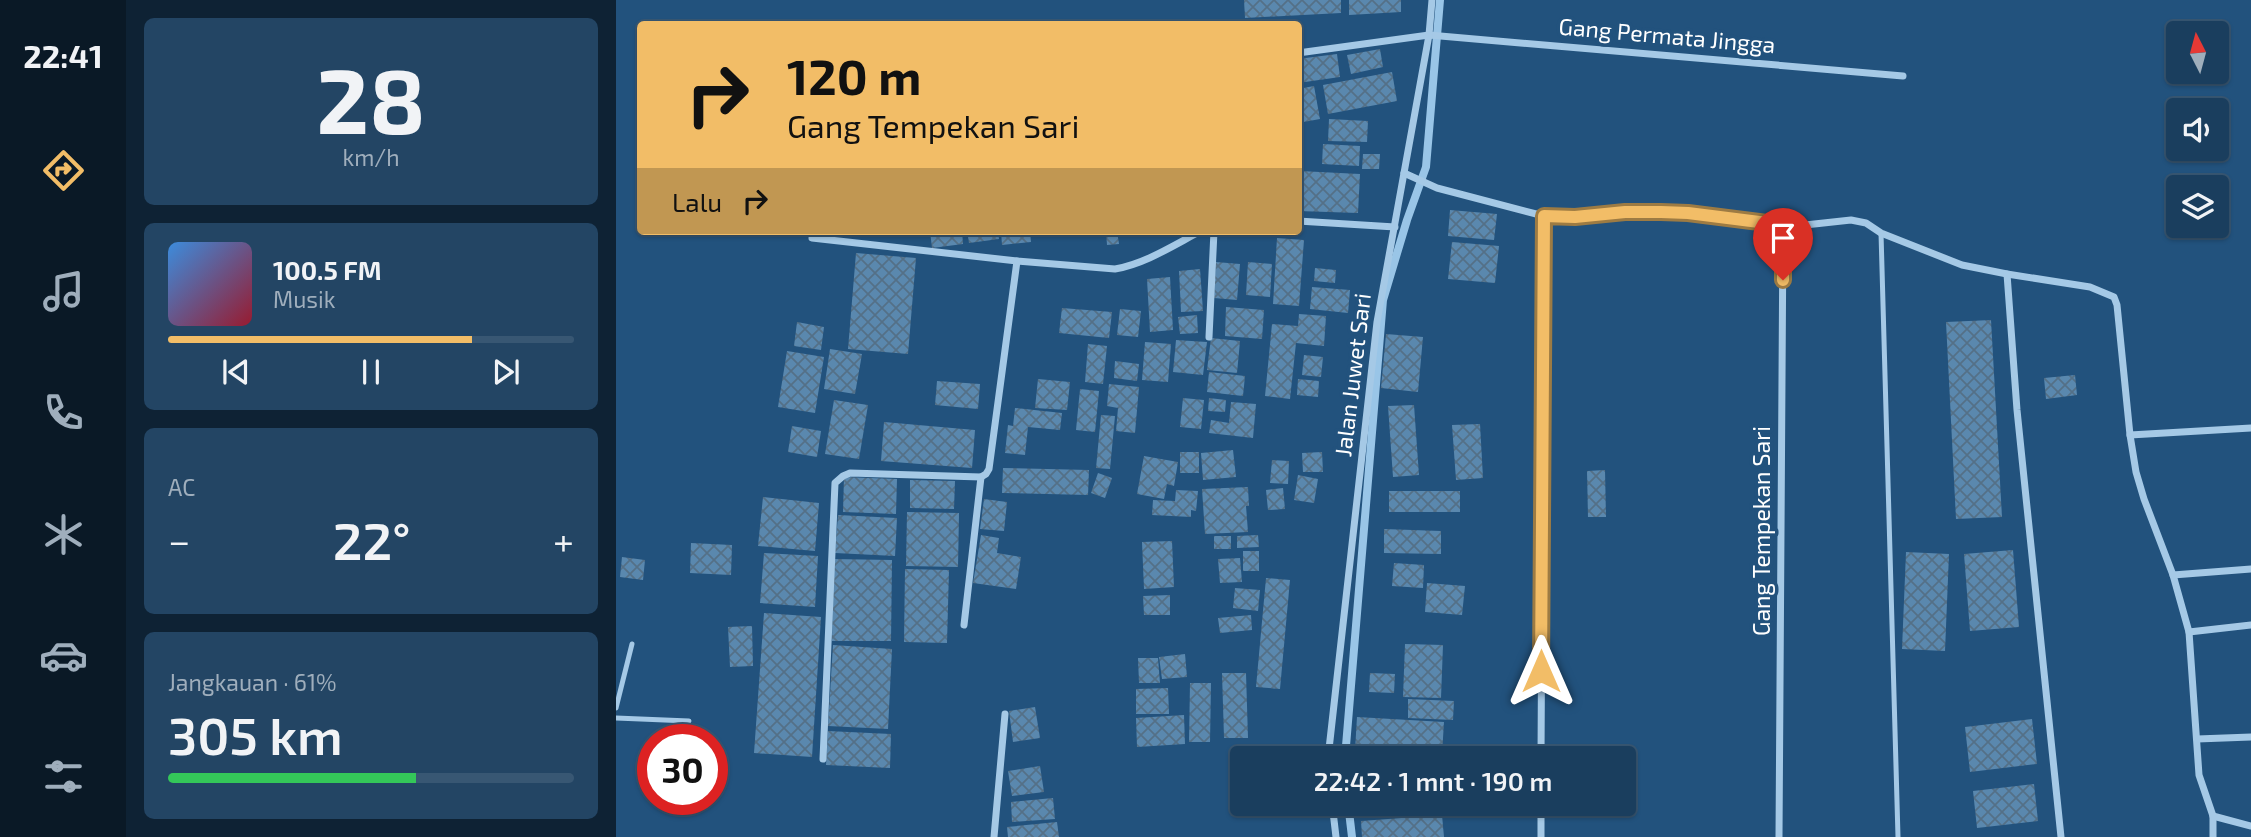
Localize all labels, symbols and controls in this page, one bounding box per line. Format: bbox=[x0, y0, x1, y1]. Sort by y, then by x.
street label: Gang Permata Jingga bbox=[1558, 12, 1777, 58]
north arrow bbox=[2166, 21, 2230, 84]
map controls bbox=[2166, 21, 2229, 238]
text: 22:41 bbox=[23, 36, 103, 74]
text: 28 bbox=[316, 43, 426, 152]
text: 120 m bbox=[787, 46, 921, 105]
icon: right bbox=[672, 49, 763, 140]
button: sound bbox=[2166, 98, 2229, 161]
text: Gang Tempekan Sari bbox=[787, 106, 1079, 144]
text: km/h bbox=[342, 143, 400, 171]
icon: directions bbox=[39, 146, 88, 195]
button: layers bbox=[2166, 175, 2229, 238]
icon: right bbox=[736, 182, 774, 220]
text: Lalu bbox=[672, 186, 722, 217]
pin bbox=[1753, 208, 1813, 280]
icon: arrive bbox=[1764, 219, 1802, 257]
text: 100.5 FM bbox=[273, 254, 382, 285]
icon: music bbox=[39, 267, 88, 316]
text: Musik bbox=[273, 285, 335, 313]
street label: Jalan Juwet Sari bbox=[1328, 292, 1376, 458]
icon: previous bbox=[217, 353, 255, 391]
icon: pause bbox=[352, 353, 390, 391]
icon: next bbox=[487, 353, 525, 391]
icon: phone bbox=[39, 388, 88, 437]
street label: Gang Tempekan Sari bbox=[1747, 426, 1775, 636]
text: AC bbox=[168, 473, 195, 501]
text: 22° bbox=[333, 508, 411, 570]
icon: climate bbox=[39, 510, 88, 559]
text: − bbox=[168, 517, 190, 563]
text: + bbox=[553, 517, 574, 563]
icon: car bbox=[39, 631, 88, 680]
position arrow bbox=[1504, 634, 1578, 708]
text: Jangkauan · 61% bbox=[168, 668, 337, 696]
text: 305 km bbox=[168, 703, 343, 765]
speed limit sign: 30 bbox=[637, 724, 728, 815]
icon: filters bbox=[39, 752, 88, 801]
text: 22:42 · 1 mnt · 190 m bbox=[1314, 765, 1552, 796]

